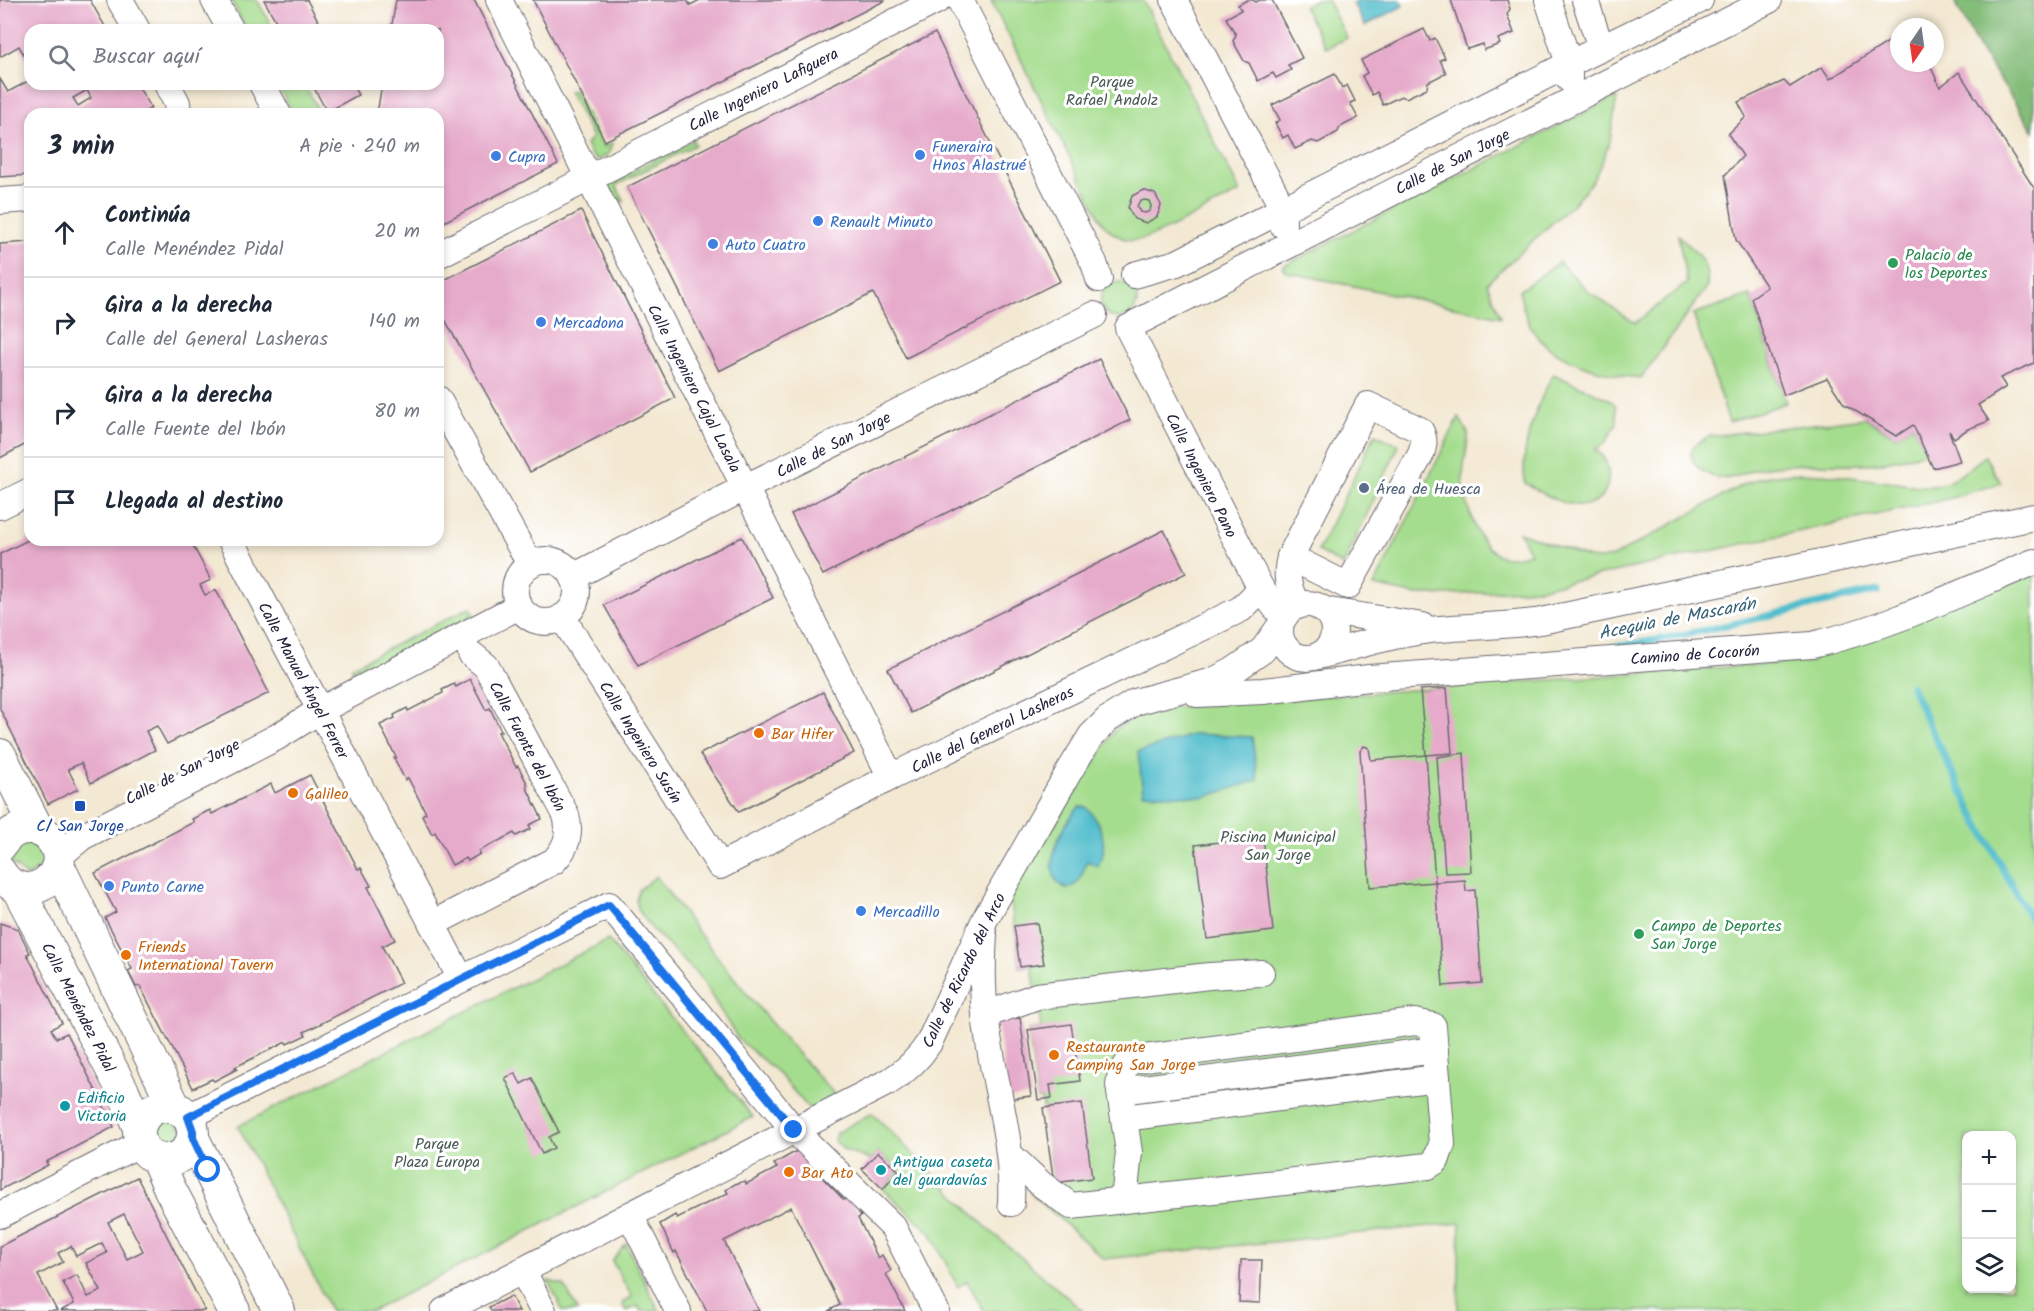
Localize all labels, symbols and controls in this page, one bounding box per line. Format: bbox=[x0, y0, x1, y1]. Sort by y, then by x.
north arrow bbox=[1890, 18, 1944, 72]
search box bbox=[24, 24, 444, 90]
text: Buscar aquí bbox=[93, 40, 200, 75]
icon: search bbox=[45, 41, 78, 74]
street label: Calle Ingeniero Lafiguera bbox=[684, 42, 843, 139]
park label: Parque Rafael Andolz bbox=[1066, 70, 1158, 113]
street label: Calle de San Jorge bbox=[1391, 123, 1514, 202]
text: 3 min bbox=[48, 126, 115, 168]
text: A pie · 240 m bbox=[299, 131, 420, 163]
place label: Funeraira Hnos Alastrué bbox=[932, 135, 1027, 178]
place label: Cupra bbox=[508, 145, 546, 170]
marker: Funeraira Hnos Alastrué bbox=[913, 148, 927, 162]
marker: Cupra bbox=[489, 149, 503, 163]
text: Continúa bbox=[105, 199, 190, 234]
place label: Renault Minuto bbox=[830, 210, 933, 235]
marker: Renault Minuto bbox=[811, 214, 825, 228]
icon: ahead bbox=[48, 216, 81, 249]
text: 20 m bbox=[374, 216, 420, 248]
place label: Auto Cuatro bbox=[725, 233, 806, 258]
text: Calle Menéndez Pidal bbox=[105, 234, 284, 266]
marker: Auto Cuatro bbox=[706, 237, 720, 251]
place label: Palacio de los Deportes bbox=[1905, 243, 1988, 286]
marker: Palacio de los Deportes bbox=[1886, 256, 1900, 270]
text: Gira a la derecha bbox=[105, 289, 272, 324]
street label: Calle Ingeniero Cajal Lasala bbox=[640, 300, 747, 477]
icon: right bbox=[48, 306, 81, 339]
text: 140 m bbox=[369, 306, 420, 338]
place label: Mercadona bbox=[553, 311, 624, 336]
marker: Mercadona bbox=[534, 315, 548, 329]
text: Calle del General Lasheras bbox=[105, 324, 328, 356]
text: Gira a la derecha bbox=[105, 379, 272, 414]
icon: right bbox=[48, 396, 81, 429]
text: 80 m bbox=[374, 396, 420, 428]
street label: Calle de San Jorge bbox=[772, 406, 895, 485]
street label: Calle Ingeniero Pano bbox=[1158, 409, 1243, 543]
text: Calle Fuente del Ibón bbox=[105, 414, 286, 446]
place label: Área de Huesca bbox=[1376, 477, 1481, 502]
marker: Área de Huesca bbox=[1357, 481, 1371, 495]
text: Llegada al destino bbox=[105, 485, 283, 520]
icon: arrive bbox=[48, 486, 81, 519]
water label: Acequia de Mascarán bbox=[1596, 590, 1760, 649]
street label: Calle Manuel Ángel Ferrer bbox=[251, 598, 355, 765]
street label: Camino de Cocorón bbox=[1630, 639, 1761, 672]
street label: Calle Fuente del Ibón bbox=[482, 677, 572, 816]
street label: Calle Ingeniero Susín bbox=[592, 677, 688, 809]
street label: Calle del General Lasheras bbox=[907, 680, 1078, 781]
place label: Bar Hifer bbox=[771, 722, 835, 747]
marker: Bar Hifer bbox=[752, 726, 766, 740]
street label: Calle de San Jorge bbox=[121, 733, 244, 812]
place label: Galileo bbox=[305, 782, 348, 807]
marker: Galileo bbox=[286, 786, 300, 800]
marker: C/ San Jorge bbox=[73, 799, 87, 813]
place label: C/ San Jorge bbox=[36, 814, 124, 839]
park label: Piscina Municipal San Jorge bbox=[1220, 825, 1336, 868]
place label: Punto Carne bbox=[121, 875, 204, 900]
marker: Punto Carne bbox=[102, 879, 116, 893]
street label: Calle de Ricardo del Arco bbox=[916, 889, 1013, 1052]
place label: Mercadillo bbox=[873, 900, 940, 925]
marker: Mercadillo bbox=[854, 904, 868, 918]
place label: Campo de Deportes San Jorge bbox=[1651, 914, 1782, 957]
marker: Campo de Deportes San Jorge bbox=[1632, 927, 1646, 941]
place label: Friends International Tavern bbox=[138, 935, 274, 978]
street label: Calle Menéndez Pidal bbox=[34, 938, 121, 1077]
marker: Friends International Tavern bbox=[119, 948, 133, 962]
place label: Restaurante Camping San Jorge bbox=[1066, 1035, 1196, 1078]
marker: Restaurante Camping San Jorge bbox=[1047, 1048, 1061, 1062]
place label: Edificio Victoria bbox=[77, 1086, 127, 1129]
marker: Edificio Victoria bbox=[58, 1099, 72, 1113]
route end bbox=[780, 1116, 806, 1142]
map controls bbox=[1962, 1131, 2016, 1293]
button: + bbox=[1962, 1131, 2016, 1185]
park label: Parque Plaza Europa bbox=[394, 1132, 480, 1175]
place label: Antigua caseta del guardavías bbox=[893, 1150, 993, 1193]
route start bbox=[194, 1156, 220, 1182]
place label: Bar Ato bbox=[801, 1161, 854, 1186]
marker: Antigua caseta del guardavías bbox=[874, 1163, 888, 1177]
marker: Bar Ato bbox=[782, 1165, 796, 1179]
button: − bbox=[1962, 1185, 2016, 1239]
button: layers bbox=[1962, 1239, 2016, 1293]

